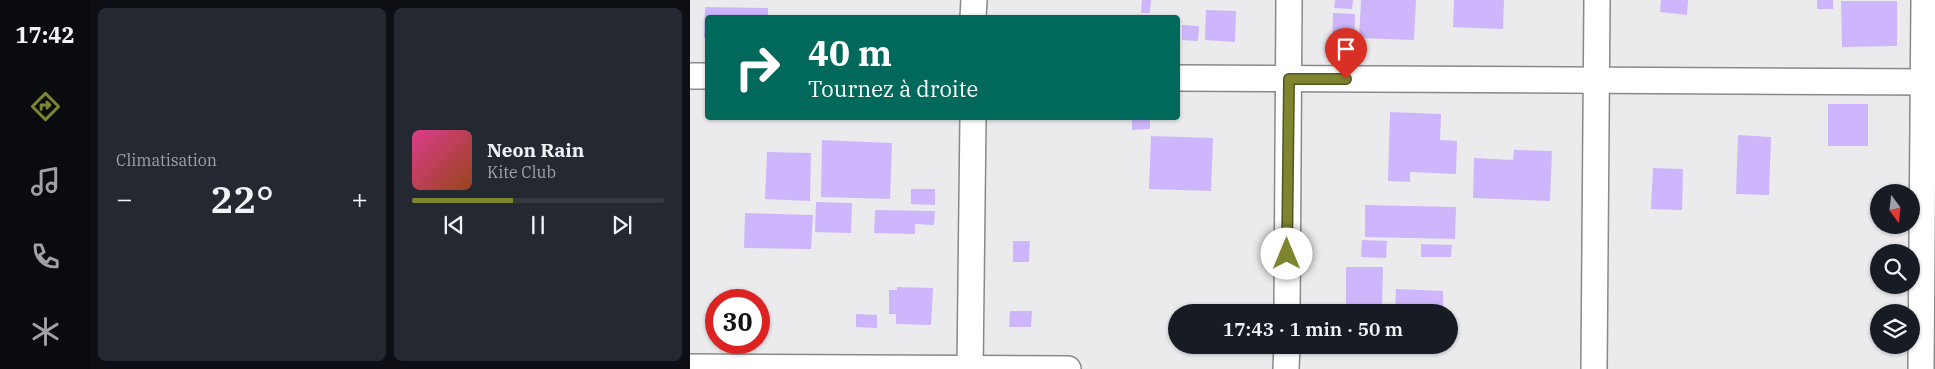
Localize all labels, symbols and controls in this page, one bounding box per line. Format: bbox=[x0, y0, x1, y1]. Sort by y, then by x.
text: 17:42 bbox=[15, 20, 75, 49]
pin bbox=[1325, 28, 1367, 79]
text: 40 m bbox=[808, 30, 892, 76]
icon: right bbox=[725, 35, 790, 100]
icon: arrive bbox=[1332, 35, 1360, 63]
text: Tournez à droite bbox=[808, 74, 978, 103]
icon: directions bbox=[28, 89, 63, 124]
text: Neon Rain bbox=[487, 138, 584, 162]
text: Climatisation bbox=[116, 150, 217, 170]
text: Kite Club bbox=[487, 162, 556, 182]
icon: music bbox=[28, 164, 63, 199]
text: 22° bbox=[210, 174, 274, 223]
text: − bbox=[116, 180, 133, 217]
text: + bbox=[351, 180, 368, 217]
north arrow bbox=[1870, 184, 1920, 234]
map controls bbox=[1870, 184, 1920, 354]
icon: previous bbox=[440, 211, 468, 239]
icon: pause bbox=[524, 211, 552, 239]
icon: next bbox=[608, 211, 636, 239]
position arrow bbox=[1260, 227, 1312, 279]
icon: phone bbox=[28, 239, 63, 274]
button: search bbox=[1870, 244, 1920, 294]
speed limit sign: 30 bbox=[705, 289, 770, 354]
button: layers bbox=[1870, 304, 1920, 354]
icon: climate bbox=[28, 314, 63, 349]
text: 17:43 · 1 min · 50 m bbox=[1223, 317, 1403, 341]

